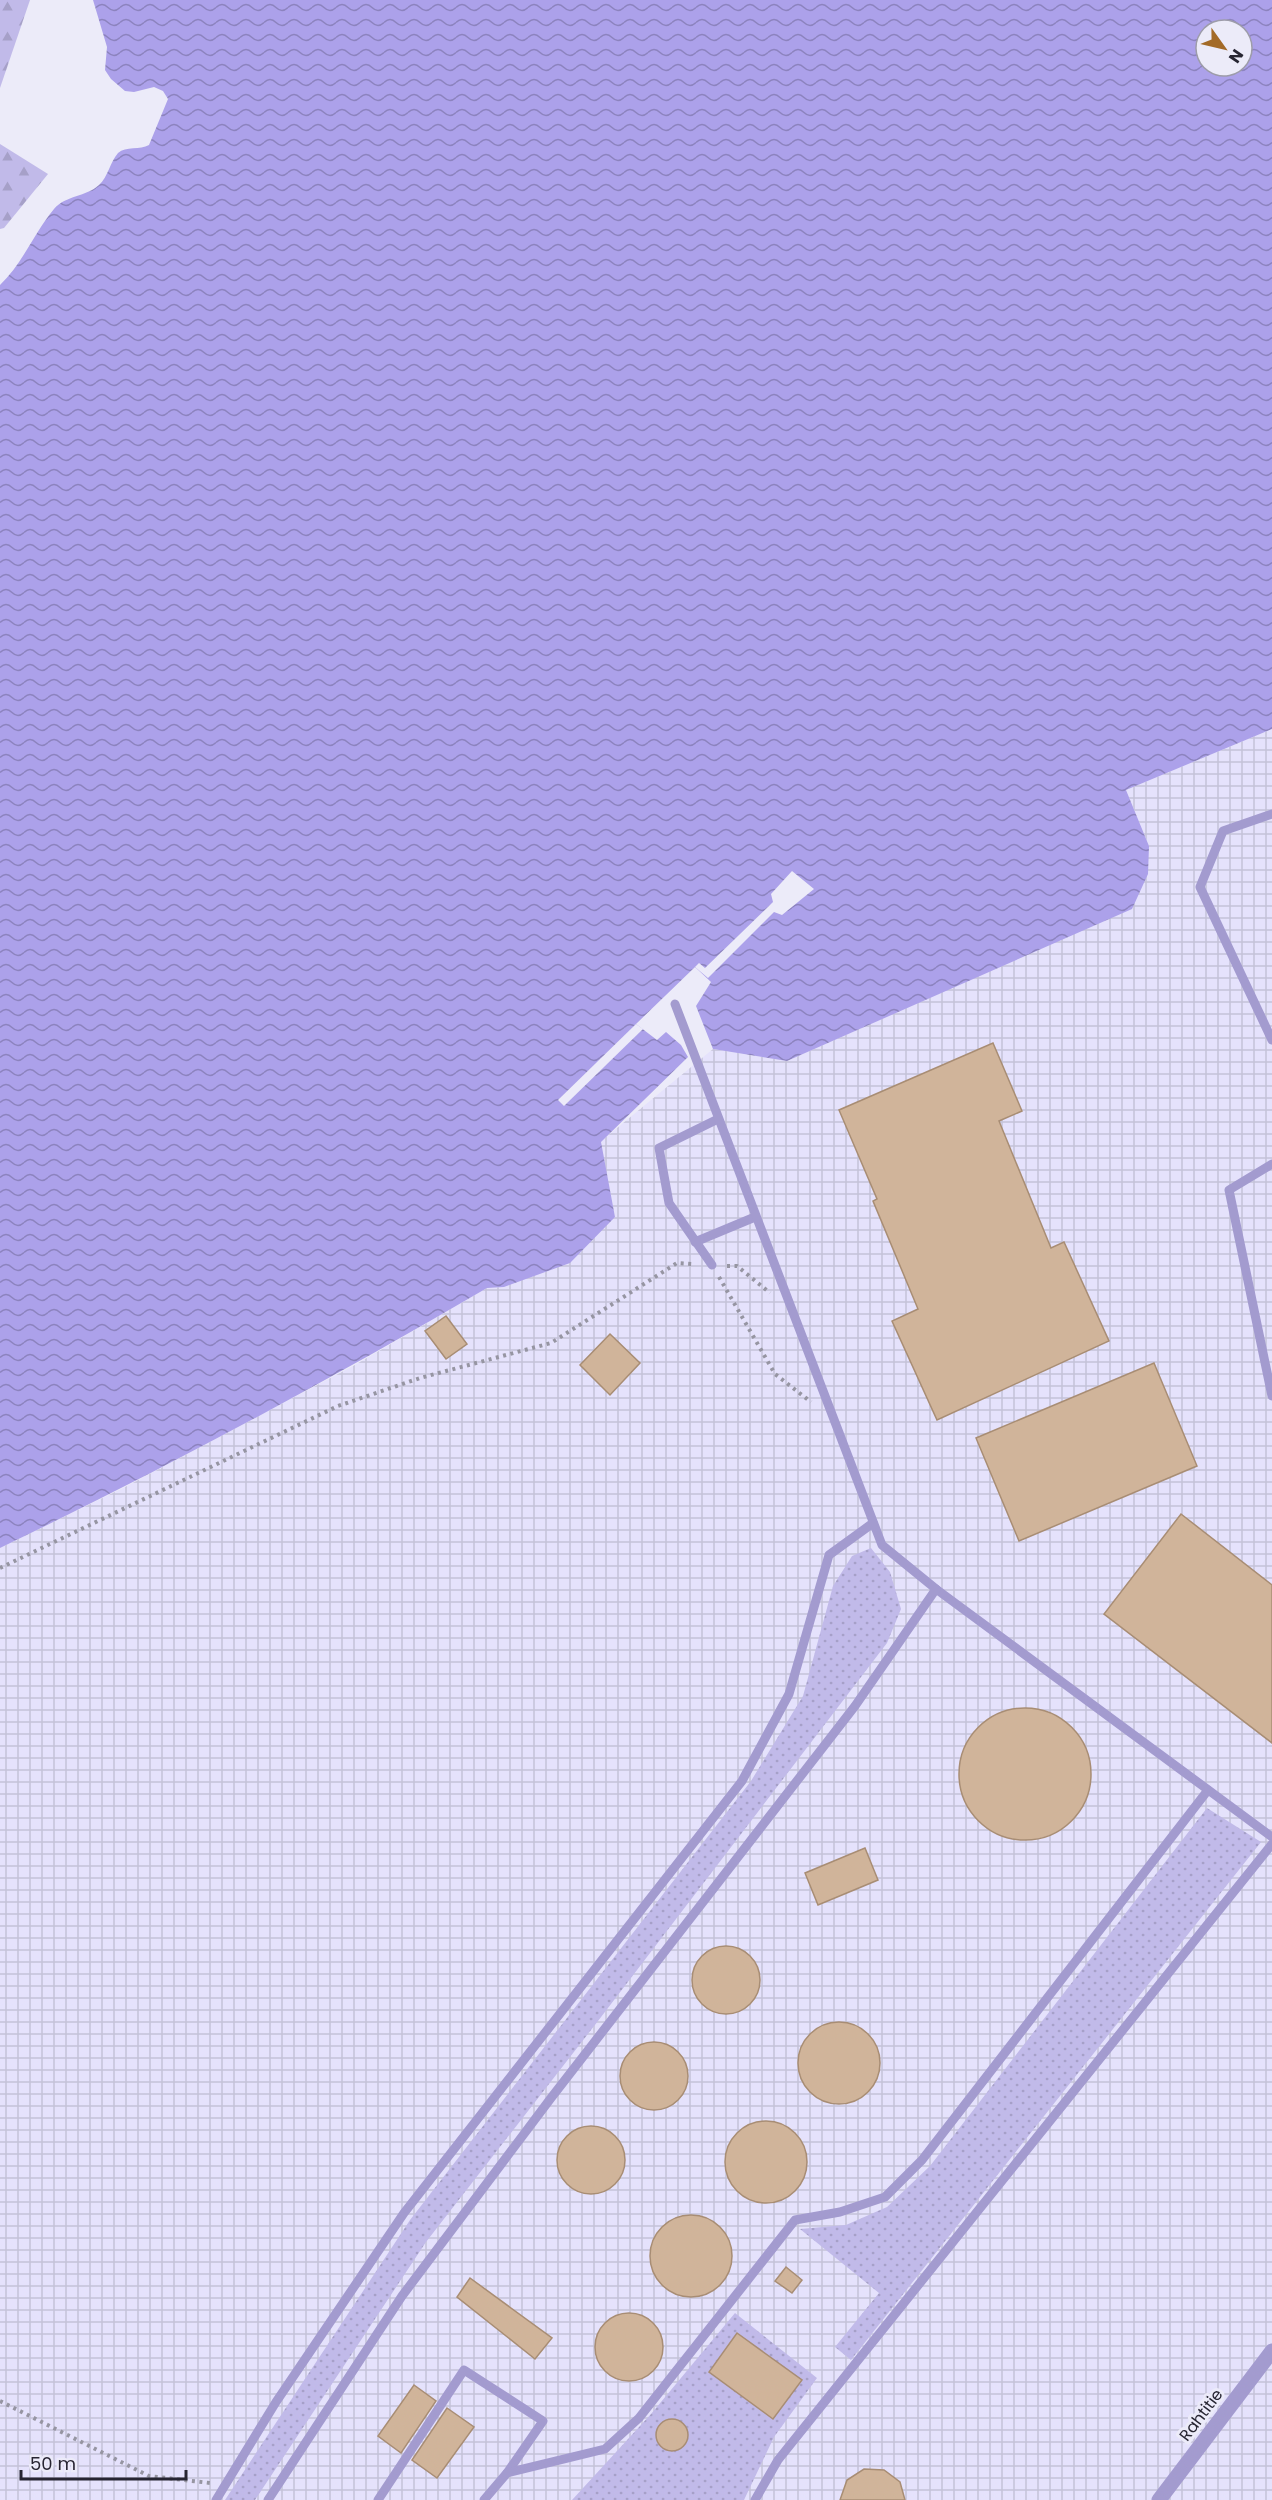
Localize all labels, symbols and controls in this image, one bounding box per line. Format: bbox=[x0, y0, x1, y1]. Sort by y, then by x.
north arrow bbox=[1194, 18, 1254, 78]
text: N bbox=[1223, 45, 1249, 68]
street label: Rahtitie bbox=[1174, 2384, 1228, 2446]
scale bar bbox=[21, 2443, 186, 2481]
text: 50 m bbox=[30, 2451, 76, 2476]

